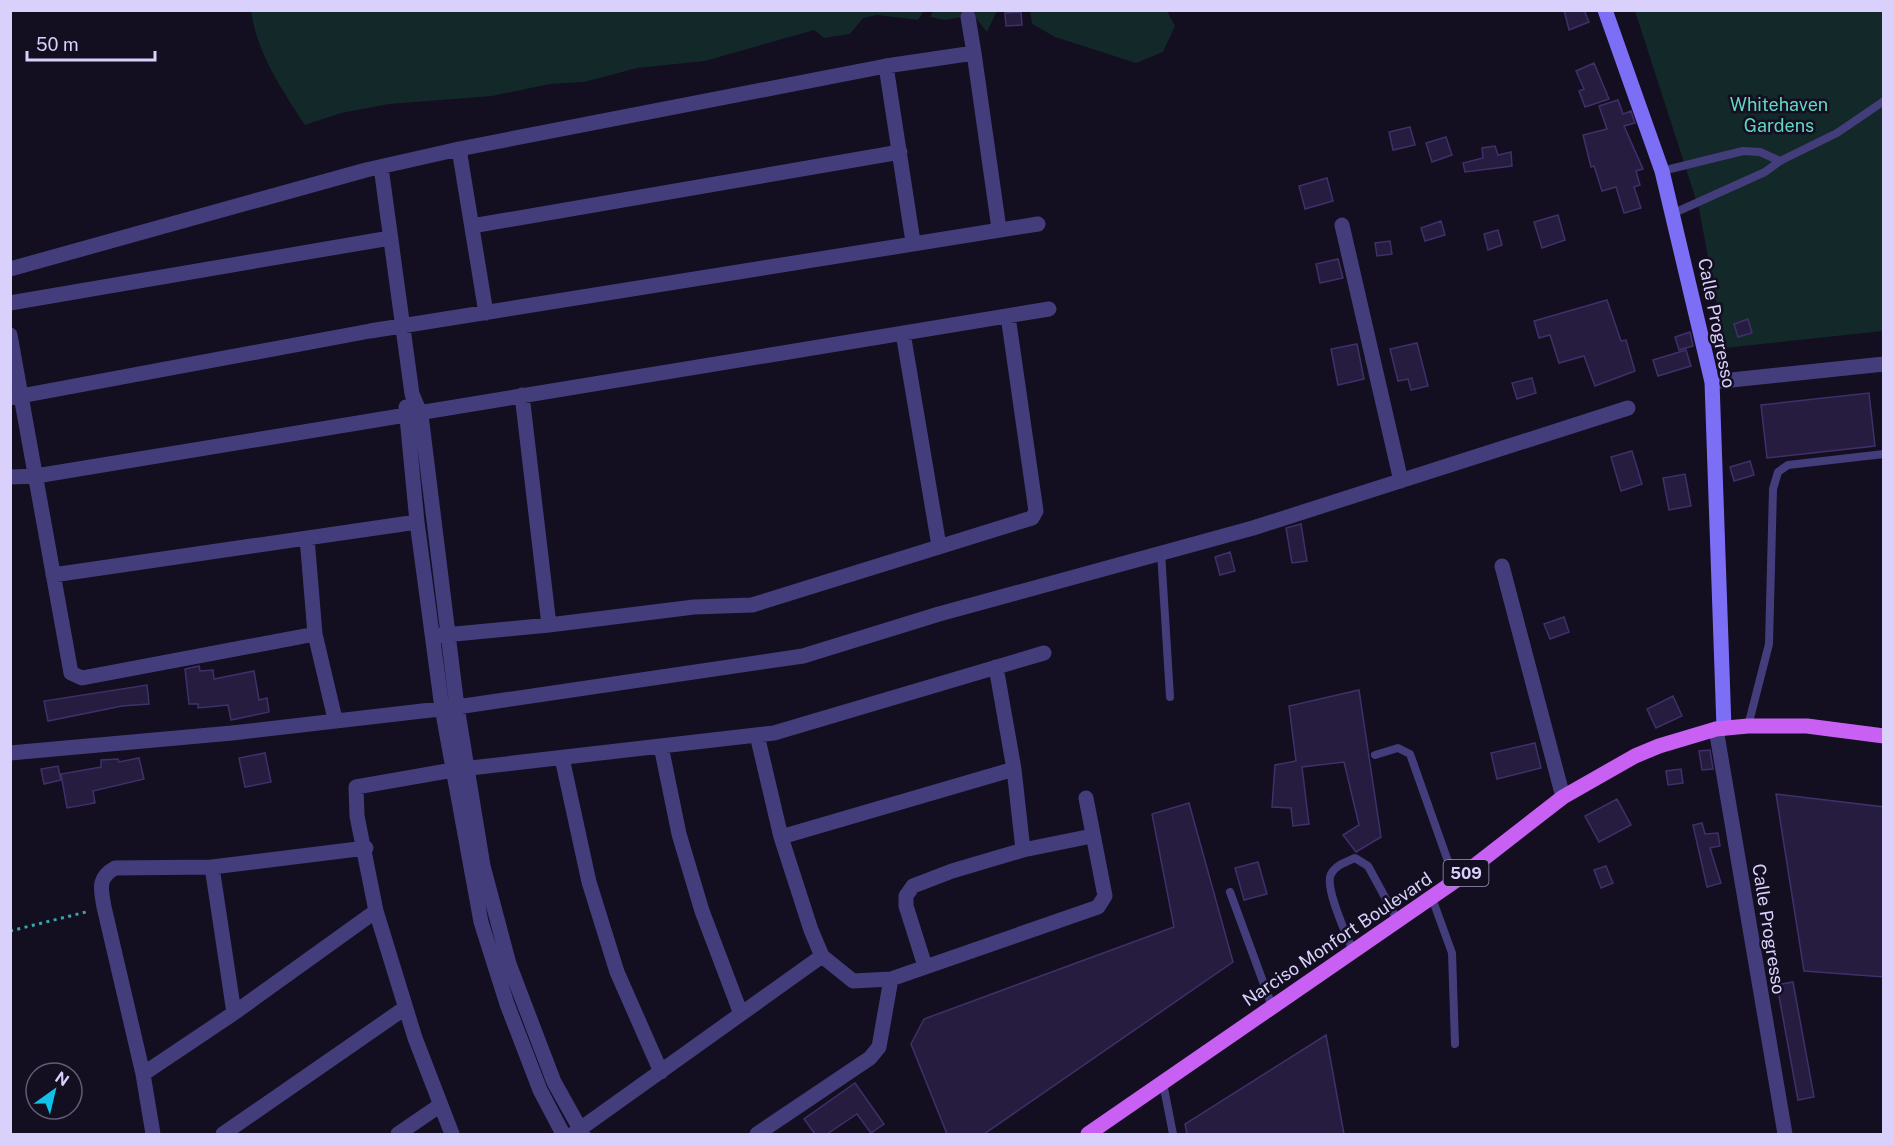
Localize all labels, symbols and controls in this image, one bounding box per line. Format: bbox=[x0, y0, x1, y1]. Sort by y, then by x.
scale bar bbox=[27, 24, 154, 62]
text: 50 m bbox=[36, 34, 79, 55]
park label: Whitehaven Gardens bbox=[1730, 94, 1828, 136]
street label: Calle Progresso bbox=[1694, 256, 1740, 390]
road number: 509 bbox=[1444, 860, 1488, 886]
street label: Calle Progresso bbox=[1748, 862, 1790, 996]
street label: Narciso Monfort Boulevard bbox=[1238, 868, 1436, 1010]
north arrow bbox=[24, 1061, 84, 1121]
text: N bbox=[52, 1068, 73, 1090]

